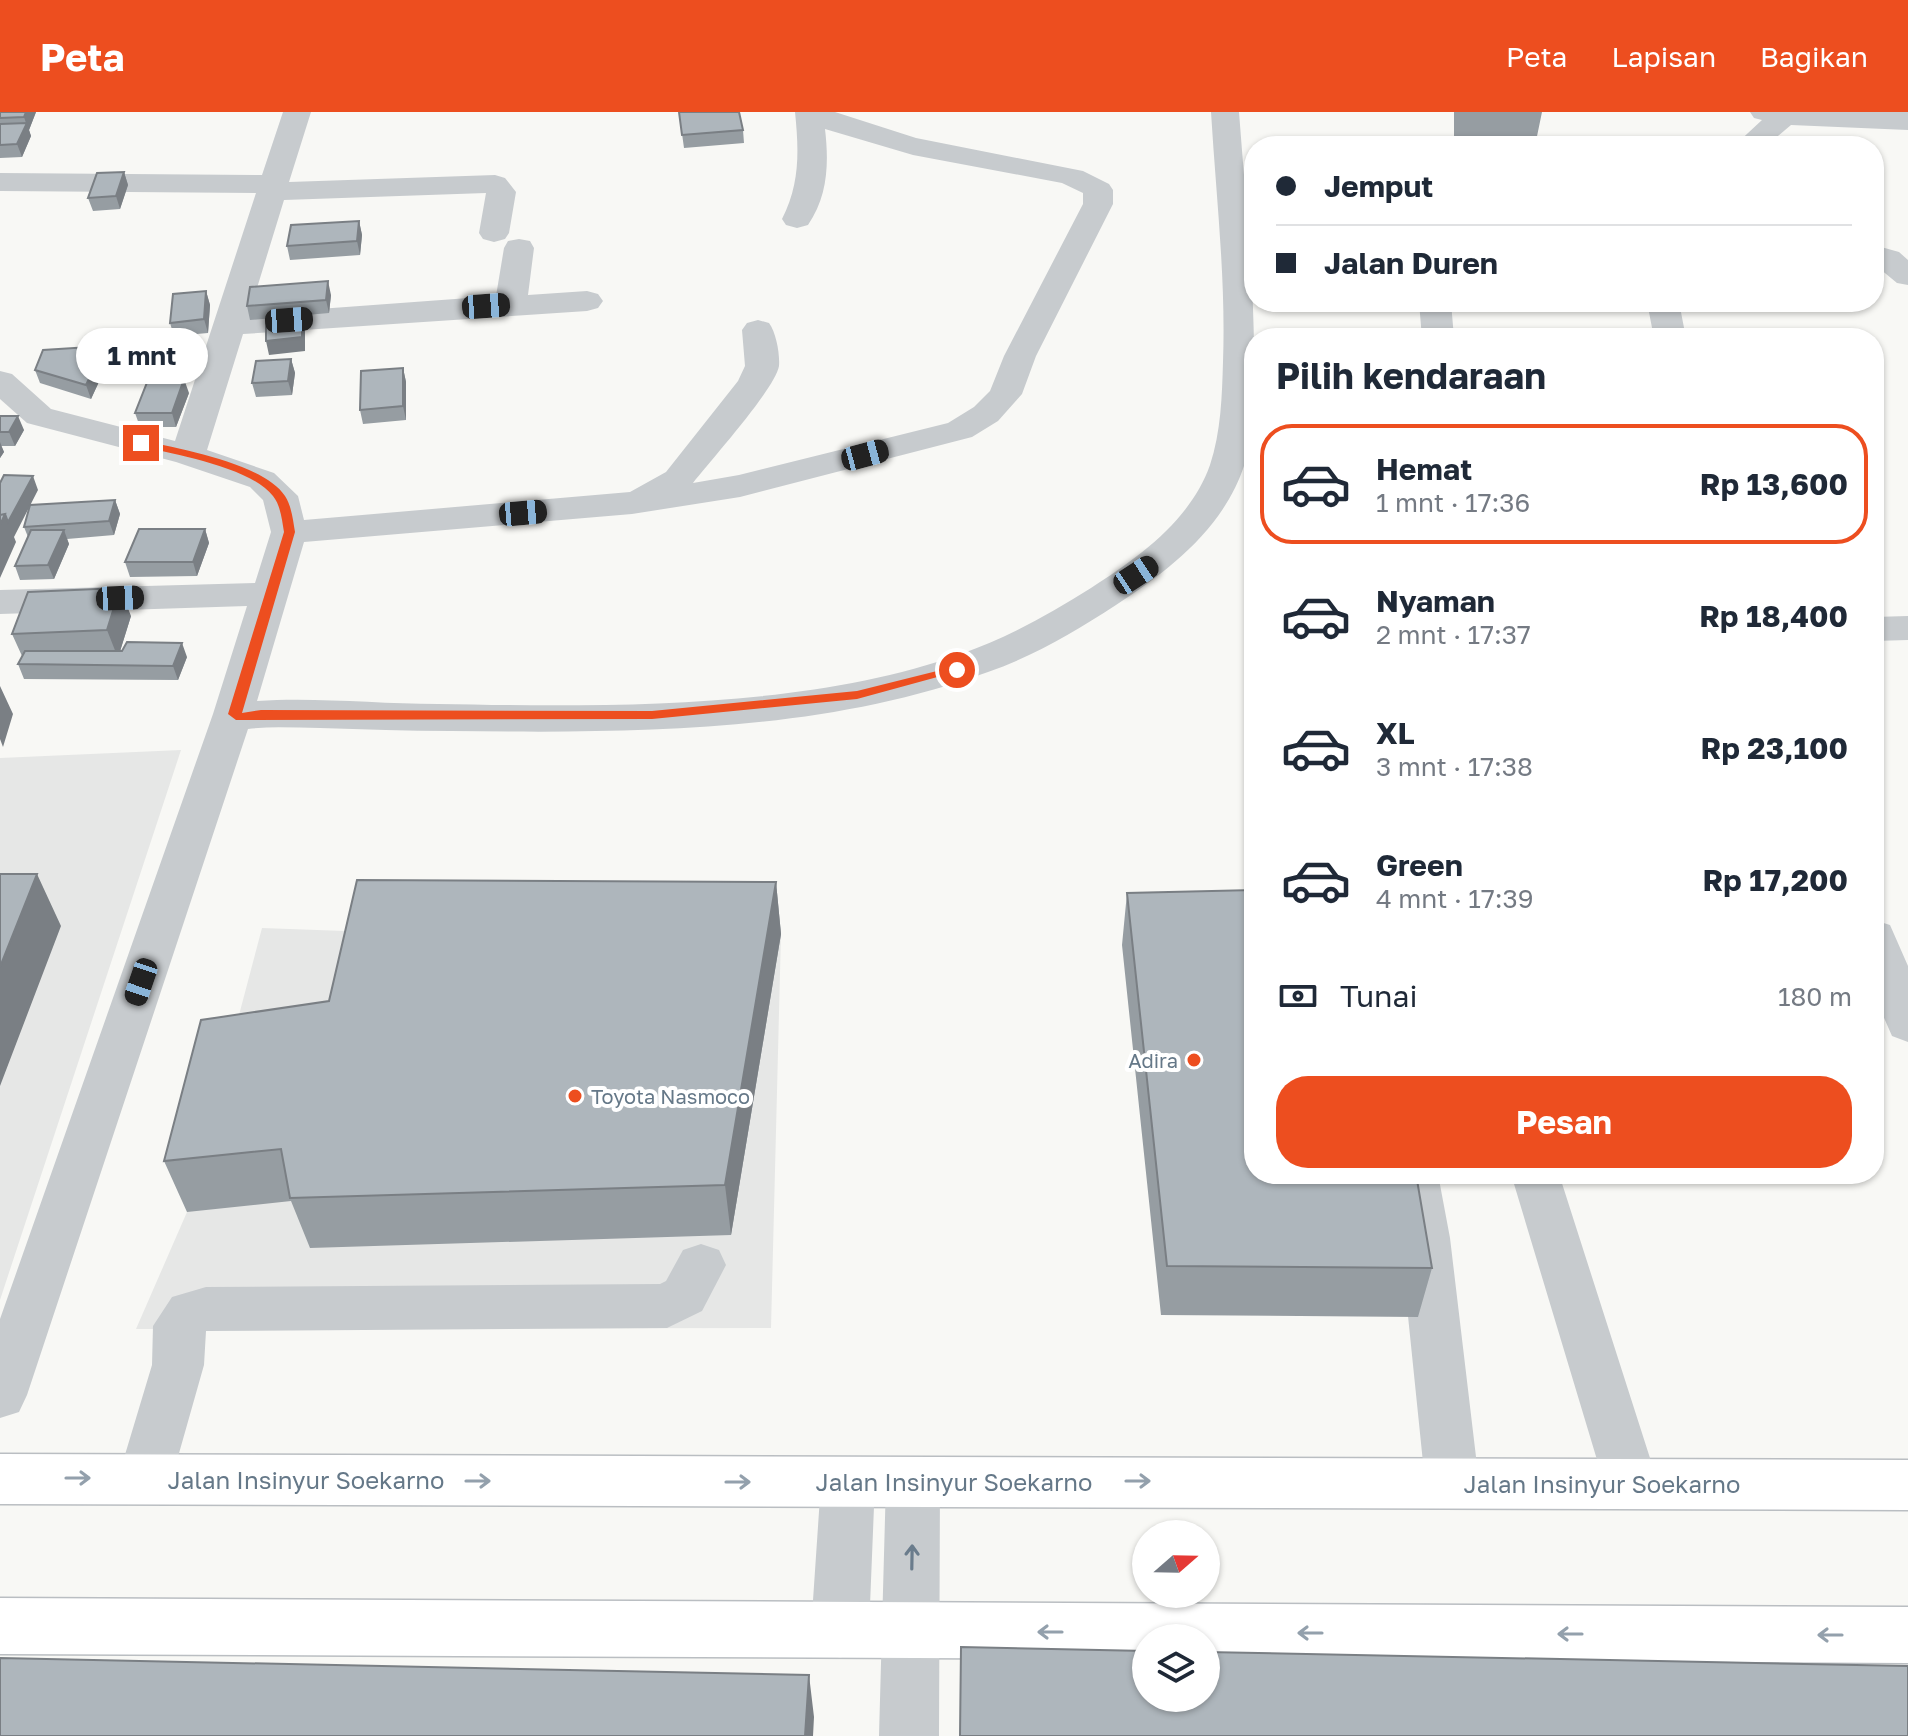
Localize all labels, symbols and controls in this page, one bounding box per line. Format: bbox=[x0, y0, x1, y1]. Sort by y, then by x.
text: Peta bbox=[40, 34, 125, 79]
text: Peta bbox=[1506, 40, 1567, 73]
text: Lapisan bbox=[1611, 40, 1716, 73]
text: Bagikan bbox=[1760, 40, 1868, 73]
text: Jemput bbox=[1324, 168, 1433, 204]
text: Jalan Duren bbox=[1324, 245, 1498, 281]
car bbox=[461, 292, 511, 320]
car bbox=[264, 306, 314, 334]
callout: 1 mnt bbox=[75, 327, 207, 383]
text: 1 mnt bbox=[108, 340, 176, 371]
text: Pilih kendaraan bbox=[1276, 354, 1546, 397]
route end bbox=[123, 425, 159, 461]
car bbox=[839, 437, 891, 473]
icon: car bbox=[1280, 448, 1352, 520]
text: Hemat bbox=[1376, 451, 1472, 487]
text: Rp 13,600 bbox=[1700, 466, 1848, 502]
text: 1 mnt · 17:36 bbox=[1376, 487, 1530, 518]
car bbox=[498, 499, 548, 527]
car bbox=[1109, 552, 1163, 598]
icon: car bbox=[1280, 580, 1352, 652]
text: Nyaman bbox=[1376, 583, 1495, 619]
car bbox=[96, 585, 144, 611]
text: Rp 18,400 bbox=[1699, 598, 1848, 634]
text: 2 mnt · 17:37 bbox=[1376, 619, 1531, 650]
route start bbox=[939, 652, 975, 688]
icon: car bbox=[1280, 712, 1352, 784]
text: XL bbox=[1376, 715, 1415, 751]
text: Rp 23,100 bbox=[1701, 730, 1848, 766]
text: 3 mnt · 17:38 bbox=[1376, 751, 1533, 782]
icon: car bbox=[1280, 844, 1352, 916]
text: Green bbox=[1376, 847, 1463, 883]
text: Rp 17,200 bbox=[1703, 862, 1848, 898]
text: 4 mnt · 17:39 bbox=[1376, 883, 1533, 914]
car bbox=[122, 955, 160, 1009]
icon: cash bbox=[1276, 974, 1320, 1018]
text: Tunai bbox=[1340, 978, 1418, 1014]
text: 180 m bbox=[1778, 981, 1852, 1012]
place label: Adira bbox=[1128, 1048, 1178, 1072]
marker: Adira bbox=[1185, 1051, 1203, 1069]
button: Pesan bbox=[1276, 1076, 1852, 1168]
place label: Toyota Nasmoco bbox=[591, 1084, 750, 1108]
marker: Toyota Nasmoco bbox=[566, 1087, 584, 1105]
street label: Jalan Insinyur Soekarno bbox=[167, 1465, 445, 1494]
street label: Jalan Insinyur Soekarno bbox=[815, 1467, 1093, 1496]
street label: Jalan Insinyur Soekarno bbox=[1463, 1469, 1741, 1498]
one-way arrow bbox=[64, 1471, 91, 1486]
one-way arrow bbox=[464, 1473, 491, 1488]
one-way arrow bbox=[1124, 1473, 1151, 1489]
one-way arrow bbox=[724, 1474, 751, 1489]
north arrow bbox=[1132, 1520, 1220, 1608]
map controls bbox=[1132, 1520, 1220, 1712]
one-way arrow bbox=[904, 1544, 920, 1571]
one-way arrow bbox=[1037, 1624, 1064, 1639]
button: layers bbox=[1132, 1624, 1220, 1712]
one-way arrow bbox=[1297, 1625, 1324, 1640]
one-way arrow bbox=[1557, 1626, 1584, 1641]
one-way arrow bbox=[1817, 1627, 1844, 1642]

